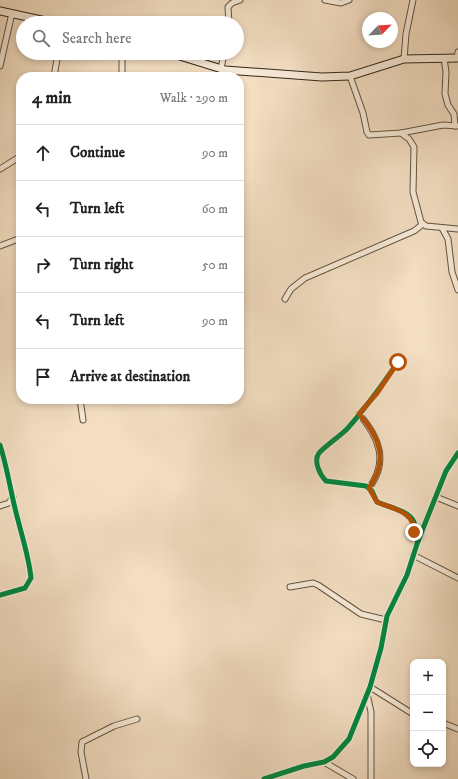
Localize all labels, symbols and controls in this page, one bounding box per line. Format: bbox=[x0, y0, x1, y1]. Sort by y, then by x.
north arrow bbox=[362, 12, 398, 48]
search box bbox=[16, 16, 244, 60]
icon: search bbox=[30, 27, 52, 49]
text: Search here bbox=[62, 29, 131, 48]
text: 4 min bbox=[32, 87, 71, 109]
text: Walk · 290 m bbox=[160, 90, 228, 106]
icon: ahead bbox=[32, 142, 54, 164]
text: Continue bbox=[70, 143, 125, 162]
text: 90 m bbox=[202, 145, 228, 161]
icon: left bbox=[32, 198, 54, 220]
text: Turn left bbox=[70, 199, 124, 218]
text: 60 m bbox=[202, 201, 228, 217]
icon: right bbox=[32, 254, 54, 276]
text: Turn right bbox=[70, 255, 133, 274]
text: 50 m bbox=[202, 257, 228, 273]
icon: left bbox=[32, 310, 54, 332]
text: Turn left bbox=[70, 311, 124, 330]
text: 90 m bbox=[202, 313, 228, 329]
route start bbox=[389, 353, 407, 371]
icon: arrive bbox=[32, 366, 54, 388]
text: Arrive at destination bbox=[70, 367, 190, 386]
route end bbox=[405, 523, 423, 541]
map controls bbox=[410, 659, 446, 767]
button: + bbox=[410, 659, 446, 695]
button: − bbox=[410, 695, 446, 731]
button: locate bbox=[410, 731, 446, 767]

